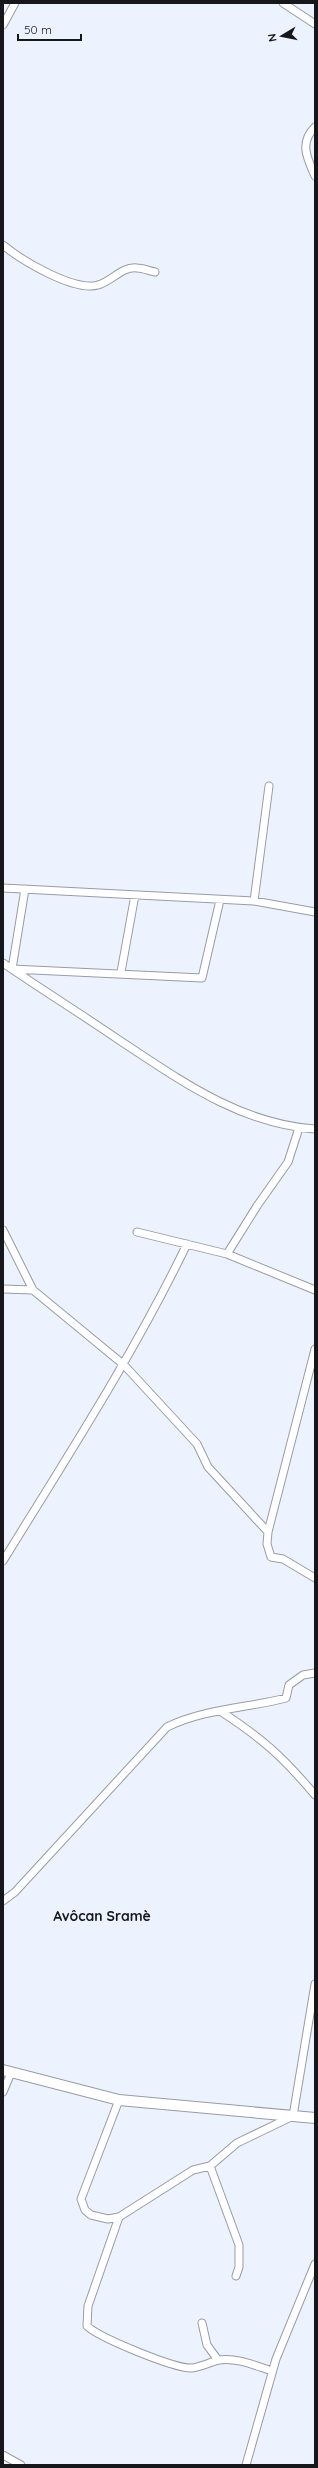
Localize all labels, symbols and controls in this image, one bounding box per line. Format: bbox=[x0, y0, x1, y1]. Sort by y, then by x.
scale bar bbox=[18, 16, 81, 42]
north arrow bbox=[262, 16, 302, 56]
text: 50 m bbox=[24, 22, 52, 37]
text: N bbox=[265, 33, 280, 43]
district label: Avôcan Sramè bbox=[53, 1907, 151, 1925]

